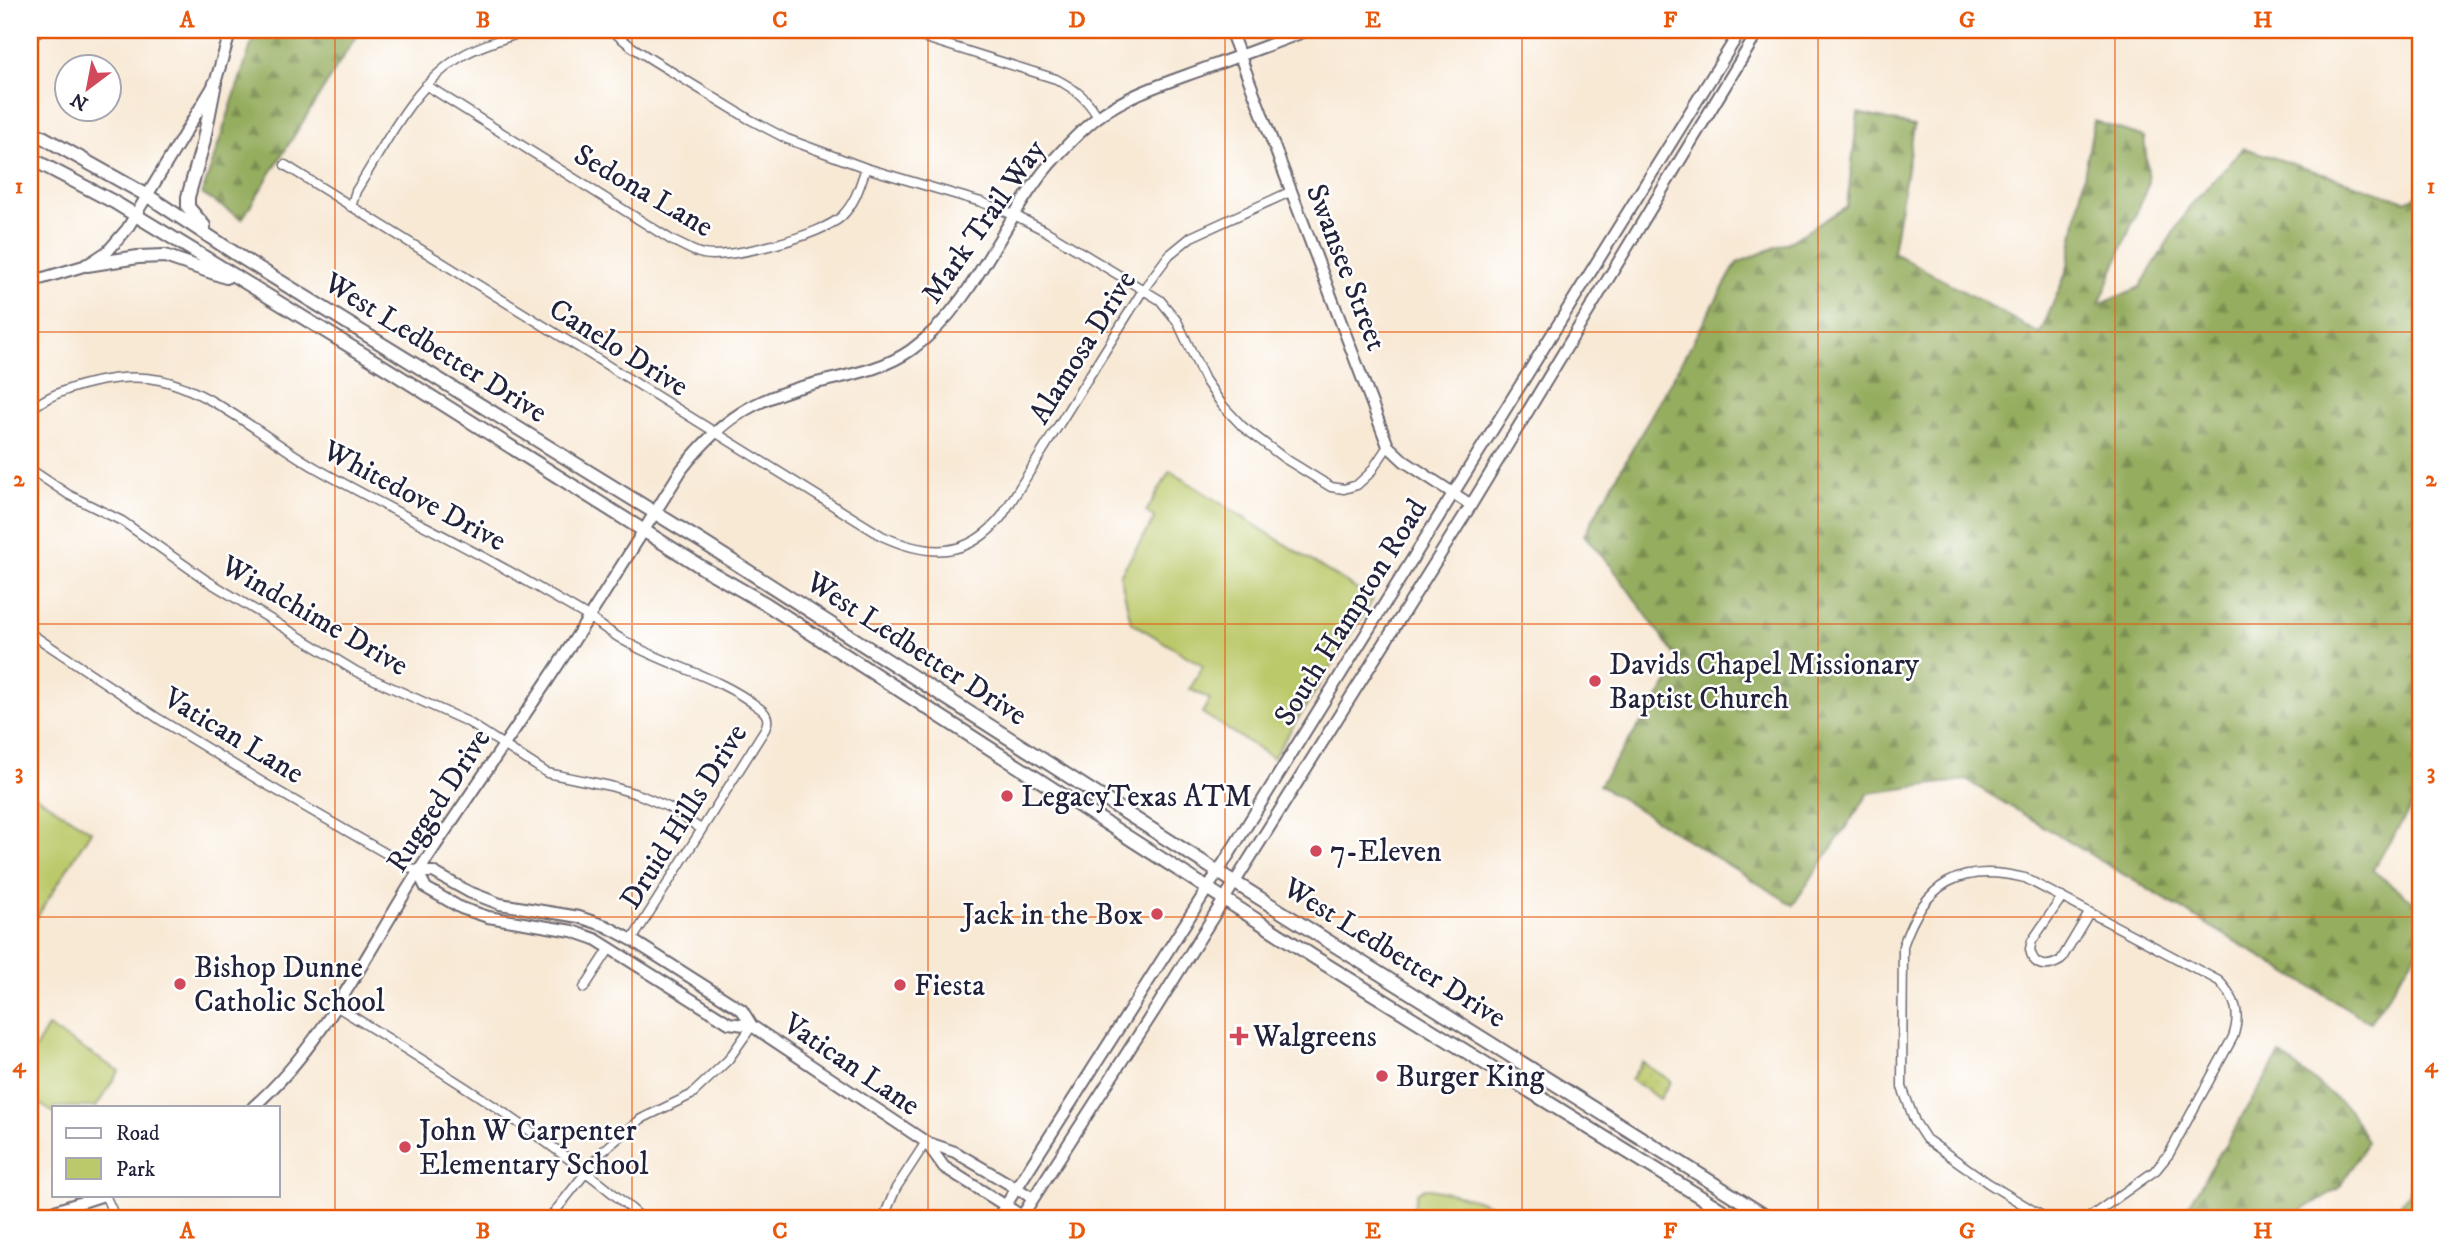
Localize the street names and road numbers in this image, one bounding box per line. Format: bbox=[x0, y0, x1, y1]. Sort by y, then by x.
street label: Mark Trail Way bbox=[914, 132, 1055, 311]
street label: Sedona Lane bbox=[567, 137, 720, 246]
street label: Swansee Street bbox=[1297, 179, 1394, 356]
street label: West Ledbetter Drive bbox=[316, 264, 554, 432]
street label: Alamosa Drive bbox=[1022, 264, 1145, 431]
street label: Canelo Drive bbox=[542, 291, 695, 406]
street label: Whitedove Drive bbox=[316, 432, 512, 560]
street label: South Hampton Road bbox=[1267, 492, 1436, 733]
street label: Windchime Drive bbox=[213, 547, 415, 685]
street label: West Ledbetter Drive bbox=[798, 563, 1034, 734]
street label: Vatican Lane bbox=[155, 679, 310, 793]
street label: Druid Hills Drive bbox=[613, 717, 756, 916]
street label: Rugged Drive bbox=[379, 722, 500, 880]
street label: West Ledbetter Drive bbox=[1275, 869, 1513, 1037]
street label: Vatican Lane bbox=[775, 1005, 927, 1125]

